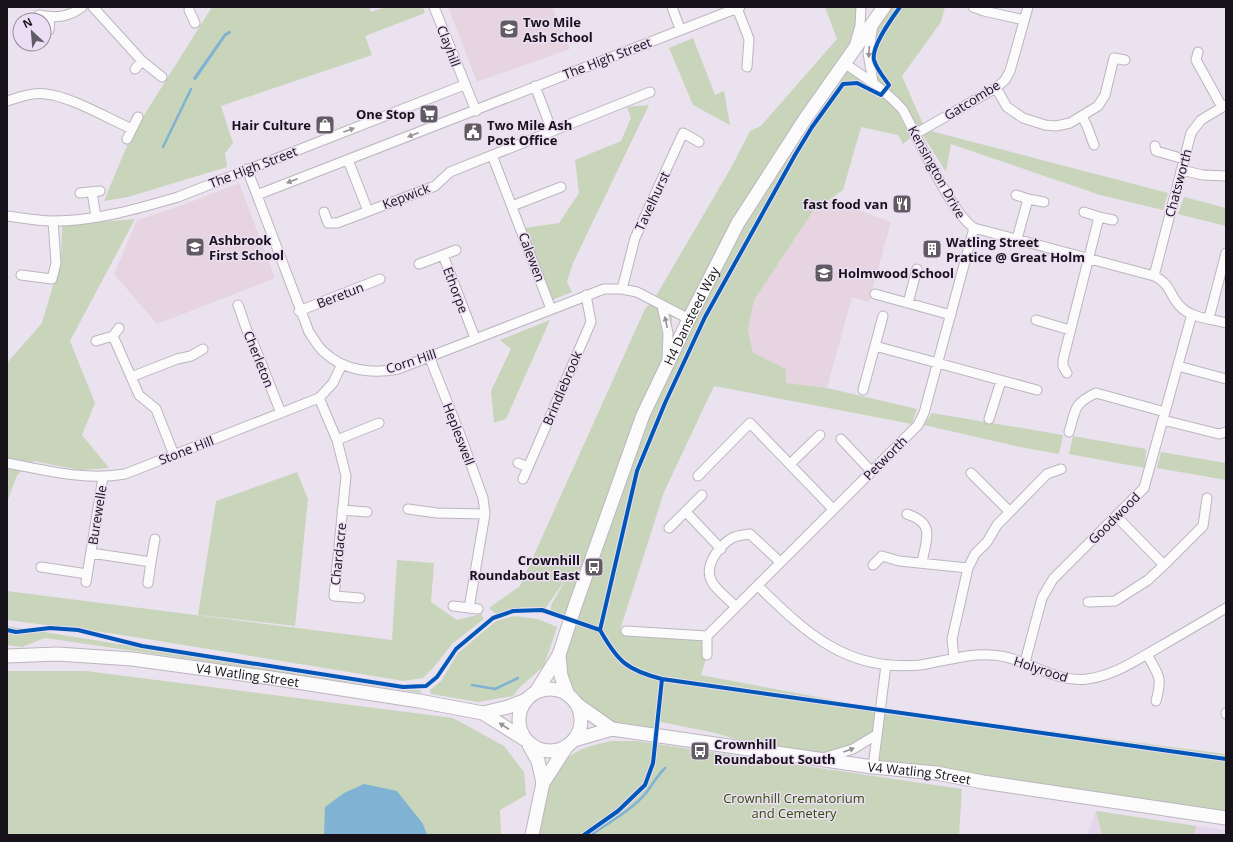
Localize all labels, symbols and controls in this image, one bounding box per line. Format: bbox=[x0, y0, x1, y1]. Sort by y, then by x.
north arrow bbox=[12, 12, 52, 52]
place label: Two Mile Ash School bbox=[523, 13, 593, 46]
text: N bbox=[20, 14, 35, 31]
school or university icon: Two Mile Ash School bbox=[498, 18, 520, 40]
street label: Clayhill bbox=[433, 23, 465, 69]
street label: The High Street bbox=[560, 33, 654, 83]
one-way arrow bbox=[865, 46, 872, 58]
street label: Gatcombe bbox=[941, 76, 1003, 124]
supermarket icon: One Stop bbox=[418, 103, 440, 125]
place label: One Stop bbox=[356, 105, 415, 123]
shop icon: Hair Culture bbox=[314, 114, 336, 136]
place label: Hair Culture bbox=[231, 116, 311, 134]
place label: Two Mile Ash Post Office bbox=[487, 116, 572, 149]
public building icon: Two Mile Ash Post Office bbox=[462, 121, 484, 143]
street label: Kensington Drive bbox=[904, 122, 970, 222]
one-way arrow bbox=[343, 127, 355, 133]
one-way arrow bbox=[407, 133, 419, 139]
street label: The High Street bbox=[206, 142, 300, 192]
street label: Chatsworth bbox=[1160, 147, 1196, 219]
street label: Tavelhurst bbox=[630, 168, 674, 234]
one-way arrow bbox=[285, 179, 297, 185]
street label: Kepwick bbox=[380, 179, 433, 213]
restaurant icon: fast food van bbox=[891, 193, 913, 215]
place label: fast food van bbox=[803, 195, 888, 213]
street label: Calewen bbox=[514, 230, 550, 284]
place label: Ashbrook First School bbox=[209, 231, 284, 264]
place label: Watling Street Pratice @ Great Holm bbox=[946, 233, 1085, 266]
school or university icon: Ashbrook First School bbox=[184, 236, 206, 258]
building icon: Watling Street Pratice @ Great Holm bbox=[921, 238, 943, 260]
school or university icon: Holmwood School bbox=[813, 262, 835, 284]
street label: H4 Dansteed Way bbox=[659, 263, 723, 368]
street label: Ethorpe bbox=[439, 264, 473, 316]
place label: Holmwood School bbox=[838, 264, 954, 282]
street label: Beretun bbox=[314, 278, 366, 312]
one-way arrow bbox=[662, 316, 668, 328]
street label: Cherleton bbox=[239, 328, 279, 390]
street label: Corn Hill bbox=[383, 344, 439, 378]
street label: Brindlebrook bbox=[538, 348, 586, 428]
street label: Hepleswell bbox=[439, 400, 479, 468]
street label: Stone Hill bbox=[156, 431, 216, 469]
street label: Petworth bbox=[859, 432, 911, 484]
street label: Burewelle bbox=[83, 484, 111, 546]
street label: Goodwood bbox=[1084, 488, 1144, 548]
street label: Chardacre bbox=[326, 522, 350, 586]
place label: Crownhill Roundabout East bbox=[469, 551, 580, 584]
bus stop icon: Crownhill Roundabout East bbox=[583, 556, 605, 578]
street label: Holyrood bbox=[1012, 652, 1070, 686]
street label: V4 Watling Street bbox=[195, 659, 301, 691]
one-way arrow bbox=[498, 722, 509, 730]
place label: Crownhill Roundabout South bbox=[714, 735, 836, 768]
bus stop icon: Crownhill Roundabout South bbox=[689, 740, 711, 762]
one-way arrow bbox=[844, 746, 856, 752]
street label: V4 Watling Street bbox=[867, 757, 973, 789]
park label: Crownhill Crematorium and Cemetery bbox=[723, 789, 865, 822]

